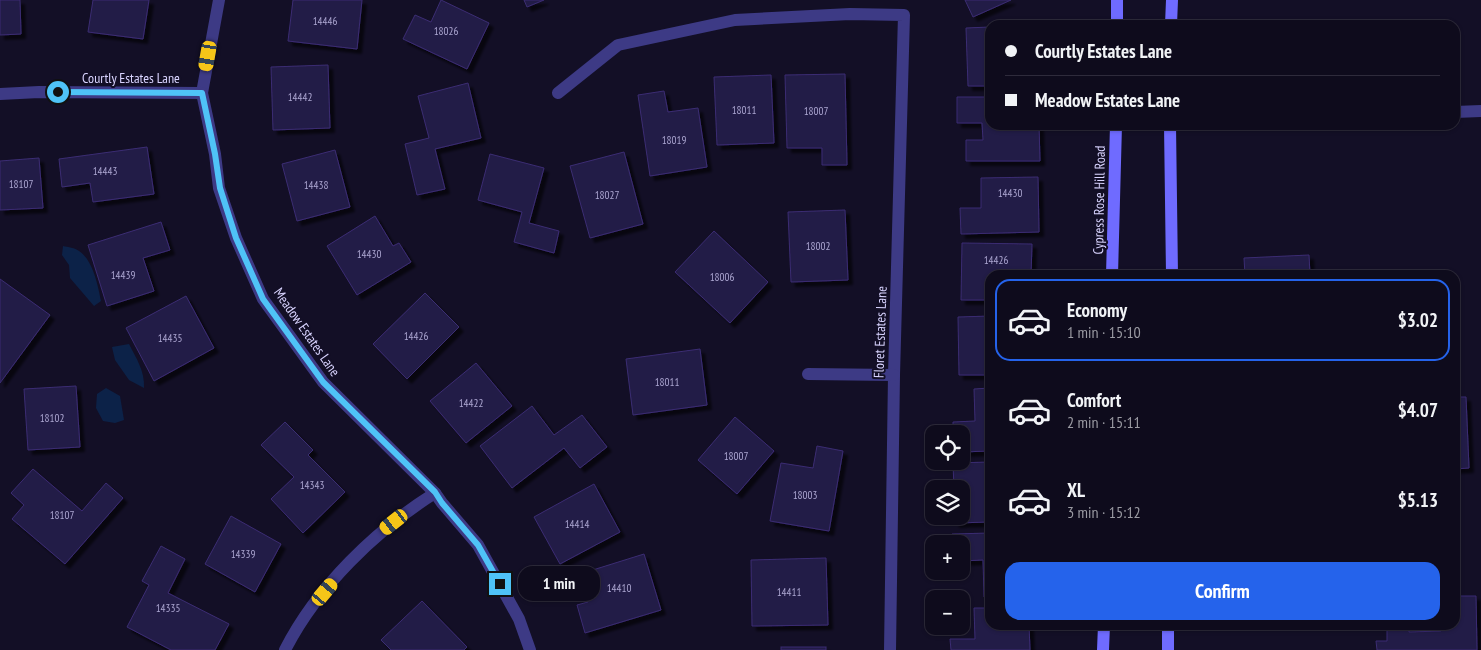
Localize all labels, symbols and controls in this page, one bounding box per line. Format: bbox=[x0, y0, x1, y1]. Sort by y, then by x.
house number: 14446 bbox=[313, 14, 337, 28]
house number: 18026 bbox=[434, 24, 458, 38]
text: Courtly Estates Lane bbox=[1035, 39, 1172, 63]
car bbox=[198, 40, 217, 72]
street label: Courtly Estates Lane bbox=[82, 69, 180, 87]
route start bbox=[47, 81, 69, 103]
text: Meadow Estates Lane bbox=[1035, 88, 1180, 112]
house number: 14442 bbox=[288, 90, 312, 104]
house number: 18011 bbox=[732, 103, 756, 117]
house number: 18007 bbox=[804, 104, 828, 118]
house number: 18019 bbox=[662, 133, 686, 147]
street label: Cypress Rose Hill Road bbox=[1089, 145, 1109, 255]
house number: 14443 bbox=[93, 164, 117, 178]
house number: 18107 bbox=[9, 177, 33, 191]
house number: 14438 bbox=[304, 178, 328, 192]
house number: 14430 bbox=[998, 186, 1022, 200]
house number: 18027 bbox=[595, 188, 619, 202]
house number: 18002 bbox=[806, 239, 830, 253]
house number: 14430 bbox=[357, 247, 381, 261]
house number: 14426 bbox=[984, 253, 1008, 267]
house number: 14439 bbox=[111, 268, 135, 282]
house number: 18006 bbox=[710, 270, 734, 284]
street label: Meadow Estates Lane bbox=[270, 284, 344, 380]
street label: Floret Estates Lane bbox=[869, 285, 891, 378]
icon: car bbox=[1007, 298, 1052, 343]
text: Economy bbox=[1067, 298, 1127, 322]
text: $3.02 bbox=[1398, 308, 1438, 332]
text: 1 min · 15:10 bbox=[1067, 322, 1141, 342]
house number: 14426 bbox=[404, 329, 428, 343]
house number: 14435 bbox=[158, 331, 182, 345]
house number: 18011 bbox=[655, 375, 679, 389]
icon: car bbox=[1007, 388, 1052, 433]
text: Comfort bbox=[1067, 388, 1121, 412]
house number: 14422 bbox=[459, 396, 483, 410]
text: $4.07 bbox=[1398, 398, 1438, 422]
house number: 18102 bbox=[40, 411, 64, 425]
text: 2 min · 15:11 bbox=[1067, 412, 1141, 432]
map controls bbox=[925, 425, 970, 635]
button: locate bbox=[925, 425, 970, 470]
house number: 18007 bbox=[724, 449, 748, 463]
house number: 14343 bbox=[300, 478, 324, 492]
icon: car bbox=[1007, 478, 1052, 523]
text: XL bbox=[1067, 478, 1085, 502]
button: layers bbox=[925, 480, 970, 525]
house number: 18003 bbox=[793, 488, 817, 502]
text: $5.13 bbox=[1398, 488, 1438, 512]
text: 3 min · 15:12 bbox=[1067, 502, 1141, 522]
car bbox=[377, 507, 410, 537]
house number: 18107 bbox=[50, 508, 74, 522]
house number: 14414 bbox=[565, 517, 589, 531]
button: + bbox=[925, 535, 970, 580]
house number: 14339 bbox=[231, 547, 255, 561]
button: Confirm bbox=[1005, 562, 1440, 620]
callout: 1 min bbox=[518, 566, 600, 602]
route end bbox=[489, 573, 511, 595]
text: 1 min bbox=[543, 573, 575, 593]
car bbox=[309, 576, 340, 608]
house number: 14410 bbox=[607, 581, 631, 595]
house number: 14411 bbox=[777, 585, 801, 599]
button: − bbox=[925, 590, 970, 635]
house number: 14335 bbox=[156, 601, 180, 615]

